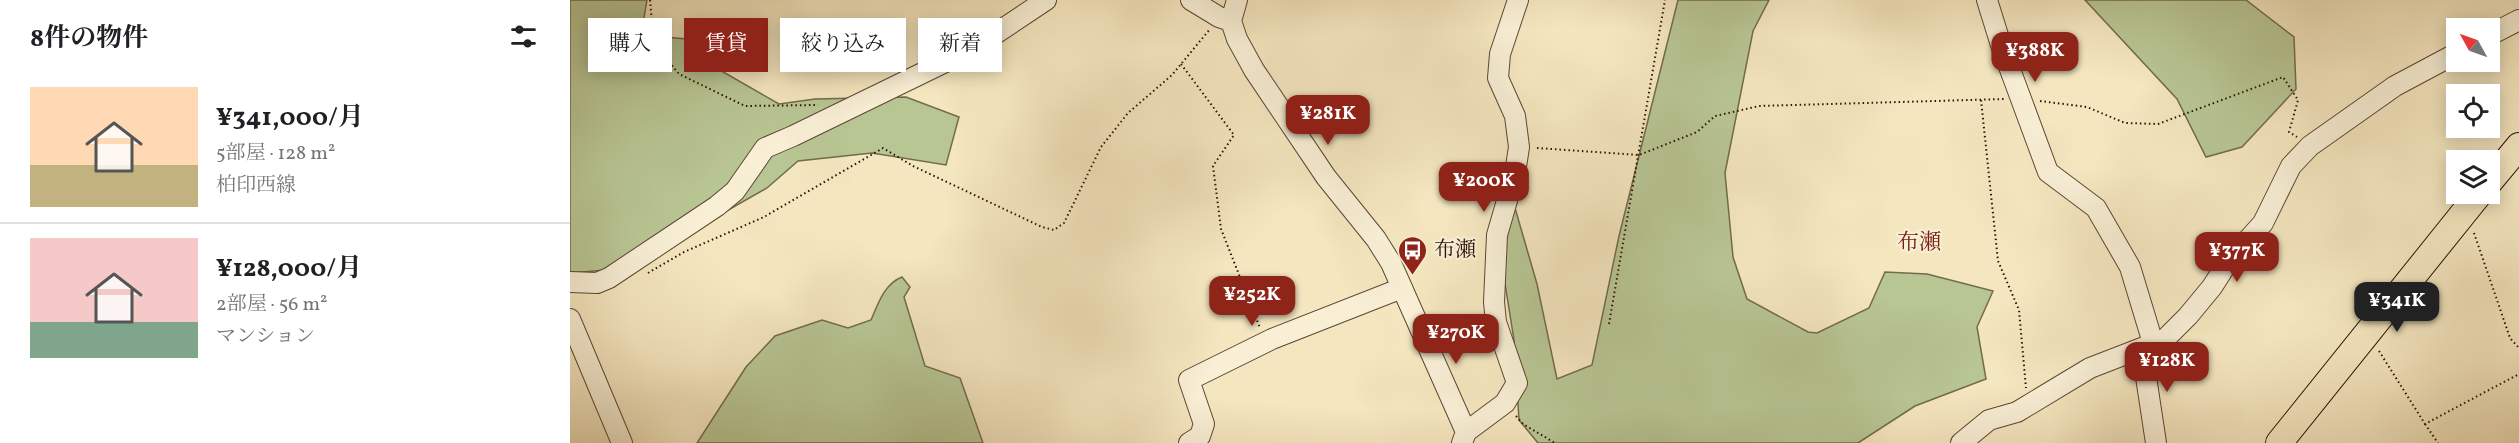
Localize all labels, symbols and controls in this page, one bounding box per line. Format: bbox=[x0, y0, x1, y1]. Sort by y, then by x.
chip: 購入 bbox=[588, 18, 672, 72]
chip: 賃貸 bbox=[684, 18, 768, 72]
chip: 絞り込み bbox=[780, 18, 906, 72]
chip: 新着 bbox=[918, 18, 1002, 72]
north arrow bbox=[2446, 18, 2500, 72]
map controls bbox=[2446, 18, 2500, 204]
icon: filters bbox=[507, 20, 540, 53]
text: 8件の物件 bbox=[30, 21, 148, 57]
pin: ¥388K bbox=[1993, 32, 2077, 83]
text: ¥388K bbox=[2005, 37, 2065, 65]
button: locate bbox=[2446, 84, 2500, 138]
pin: ¥281K bbox=[1286, 95, 1370, 146]
text: ¥341,000/月 bbox=[216, 100, 364, 136]
text: ¥281K bbox=[1300, 100, 1356, 128]
icon: home bbox=[78, 111, 150, 183]
text: 5部屋 · 128 m² bbox=[216, 140, 335, 168]
button: layers bbox=[2446, 150, 2500, 204]
pin: ¥200K bbox=[1442, 162, 1526, 213]
text: ¥200K bbox=[1453, 167, 1515, 195]
text: 柏印西線 bbox=[216, 172, 296, 200]
district label: 布瀬 bbox=[1897, 228, 1941, 259]
pin: ¥377K bbox=[2195, 232, 2279, 283]
bus stop icon: 布瀬 bbox=[1397, 234, 1429, 276]
place label: 布瀬 bbox=[1434, 236, 1476, 265]
text: ¥377K bbox=[2209, 237, 2265, 265]
text: ¥128,000/月 bbox=[216, 251, 362, 287]
icon: home bbox=[78, 262, 150, 334]
pin: ¥252K bbox=[1210, 276, 1294, 327]
text: ¥252K bbox=[1223, 281, 1281, 309]
pin: ¥341K bbox=[2355, 282, 2439, 333]
text: ¥341K bbox=[2368, 287, 2426, 315]
text: 2部屋 · 56 m² bbox=[216, 291, 328, 319]
pin: ¥270K bbox=[1414, 314, 1498, 365]
text: ¥270K bbox=[1427, 319, 1485, 347]
text: マンション bbox=[216, 323, 315, 351]
pin: ¥128K bbox=[2125, 342, 2209, 393]
text: ¥128K bbox=[2139, 347, 2195, 375]

